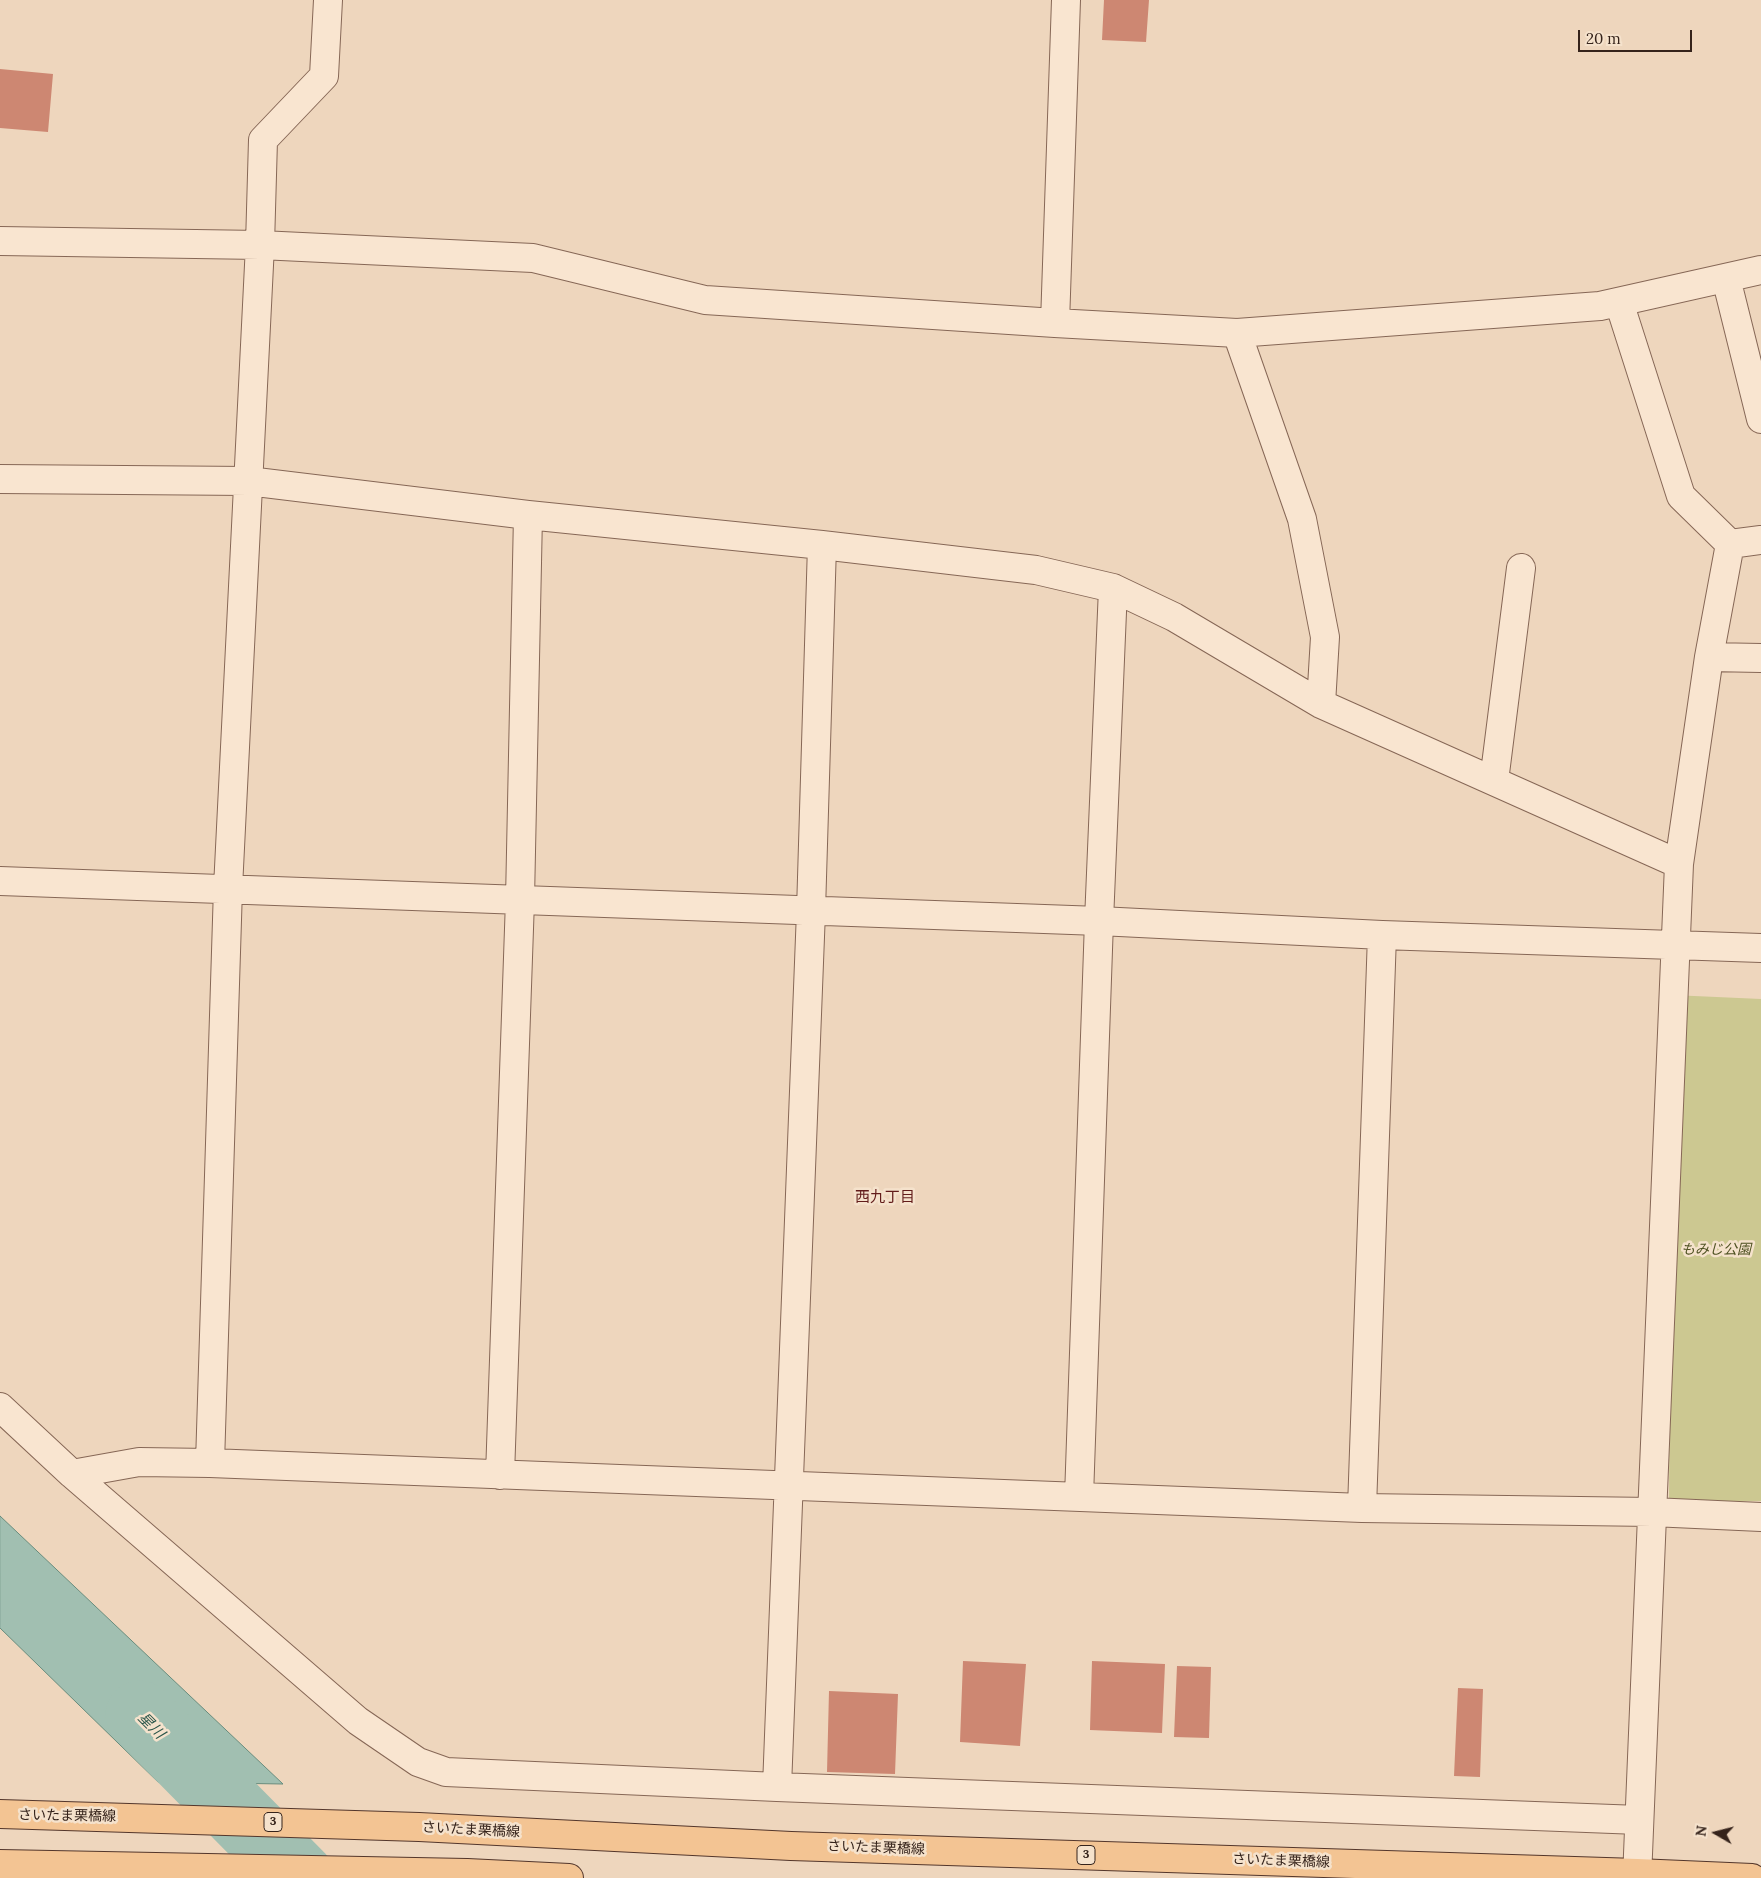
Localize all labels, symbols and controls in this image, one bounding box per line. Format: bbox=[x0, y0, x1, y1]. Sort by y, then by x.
scale bar bbox=[1581, 20, 1695, 52]
text: 20 m bbox=[1586, 29, 1621, 48]
district label: 西九丁目 bbox=[855, 1189, 915, 1207]
park label: もみじ公園 bbox=[1681, 1242, 1751, 1258]
water label: 星川 bbox=[134, 1709, 168, 1743]
street label: さいたま栗橋線 bbox=[18, 1807, 116, 1825]
north arrow bbox=[1691, 1808, 1741, 1858]
road number: 3 bbox=[264, 1812, 282, 1831]
street label: さいたま栗橋線 bbox=[422, 1819, 520, 1841]
text: N bbox=[1691, 1824, 1711, 1838]
street label: さいたま栗橋線 bbox=[827, 1838, 925, 1858]
road number: 3 bbox=[1077, 1846, 1095, 1864]
street label: さいたま栗橋線 bbox=[1232, 1851, 1330, 1871]

